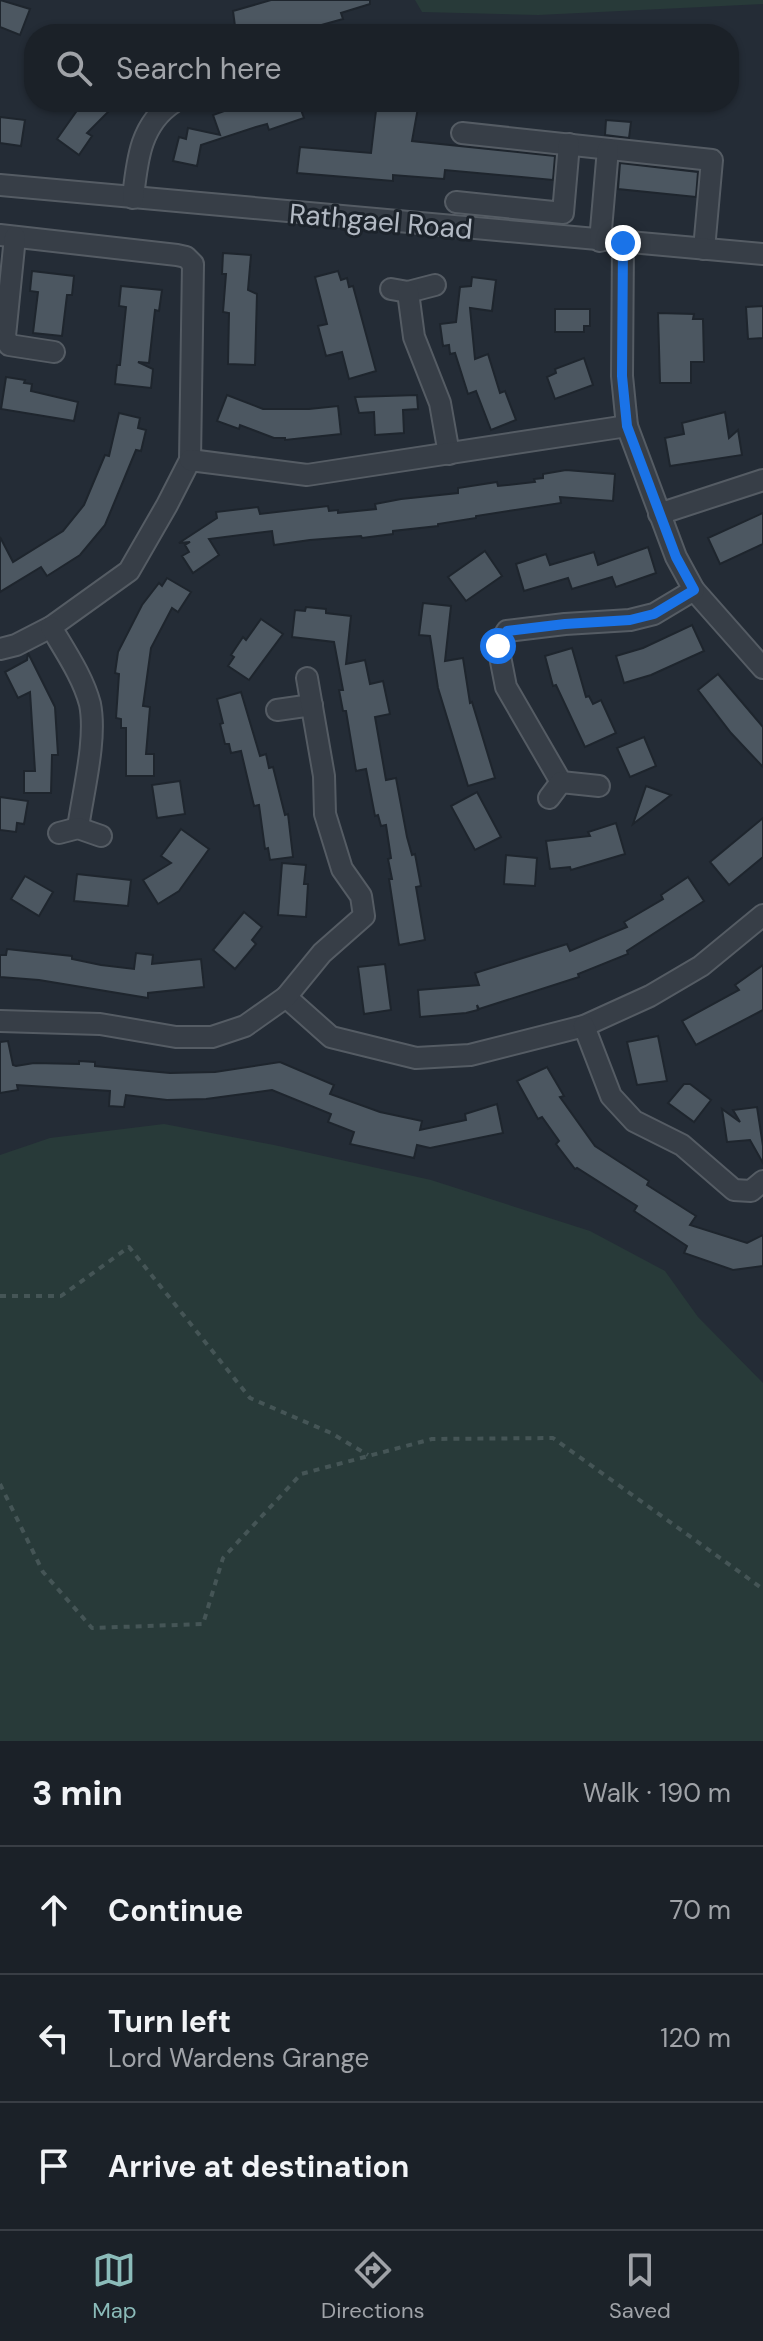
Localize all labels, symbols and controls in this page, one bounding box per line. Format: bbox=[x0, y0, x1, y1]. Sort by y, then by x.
search box bbox=[24, 24, 739, 112]
icon: search bbox=[52, 46, 96, 90]
text: Search here bbox=[116, 49, 282, 88]
street label: Rathgael Road bbox=[288, 195, 474, 248]
route end bbox=[605, 225, 641, 261]
route start bbox=[480, 628, 516, 664]
text: 3 min bbox=[32, 1771, 123, 1816]
text: Walk · 190 m bbox=[583, 1776, 731, 1810]
icon: ahead bbox=[32, 1888, 76, 1932]
text: Continue bbox=[108, 1891, 243, 1930]
text: 70 m bbox=[670, 1893, 731, 1927]
text: Turn left bbox=[108, 2002, 231, 2041]
icon: left bbox=[32, 2016, 76, 2060]
text: 120 m bbox=[660, 2021, 731, 2055]
text: Lord Wardens Grange bbox=[108, 2041, 369, 2075]
icon: arrive bbox=[32, 2144, 76, 2188]
text: Arrive at destination bbox=[108, 2147, 409, 2186]
tab: Map bbox=[92, 2248, 137, 2325]
tab: Directions bbox=[321, 2248, 425, 2325]
tab: Saved bbox=[609, 2248, 671, 2325]

